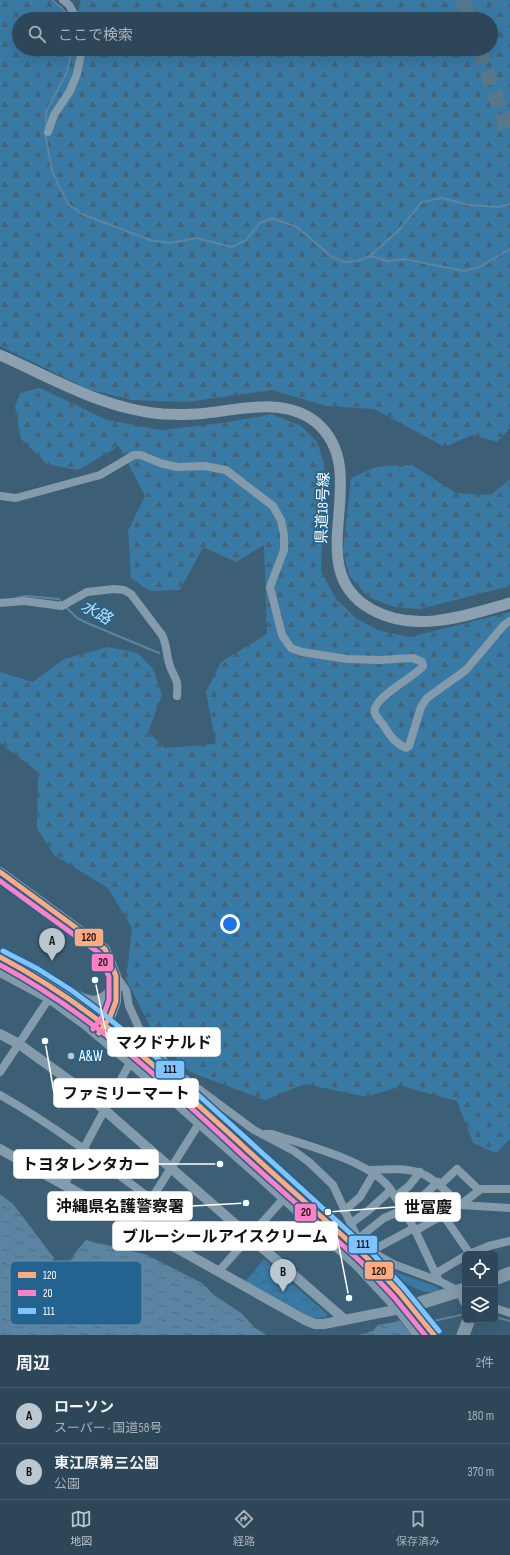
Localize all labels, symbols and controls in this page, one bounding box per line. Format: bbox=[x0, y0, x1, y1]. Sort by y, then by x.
search box bbox=[12, 12, 498, 56]
icon: search bbox=[26, 23, 48, 45]
text: ここで検索 bbox=[58, 26, 133, 45]
street label: 県道18号線 bbox=[312, 472, 334, 544]
water label: 水路 bbox=[77, 597, 116, 630]
your location bbox=[220, 914, 240, 934]
pin: A bbox=[39, 928, 65, 961]
line badge: 120 bbox=[74, 928, 104, 947]
text: 120 bbox=[82, 931, 96, 944]
line badge: 20 bbox=[91, 953, 114, 972]
text: 20 bbox=[98, 956, 108, 969]
callout: マクドナルド bbox=[108, 1028, 220, 1056]
text: マクドナルド bbox=[116, 1034, 212, 1053]
place label: A&W bbox=[78, 1047, 103, 1066]
marker: A&W bbox=[66, 1051, 76, 1061]
line badge: 111 bbox=[155, 1060, 185, 1079]
text: 111 bbox=[164, 1063, 177, 1076]
callout: ファミリーマート bbox=[54, 1079, 198, 1107]
text: ファミリーマート bbox=[62, 1085, 190, 1104]
callout: トヨタレンタカー bbox=[14, 1150, 158, 1178]
text: トヨタレンタカー bbox=[22, 1156, 150, 1175]
callout: 沖縄県名護警察署 bbox=[48, 1192, 192, 1220]
callout: 世冨慶 bbox=[396, 1193, 460, 1221]
text: 沖縄県名護警察署 bbox=[56, 1197, 184, 1217]
text: 世冨慶 bbox=[404, 1199, 452, 1218]
line badge: 20 bbox=[294, 1203, 317, 1222]
text: 20 bbox=[301, 1206, 311, 1219]
callout: ブルーシールアイスクリーム bbox=[113, 1222, 337, 1250]
text: ブルーシールアイスクリーム bbox=[122, 1228, 328, 1247]
line badge: 111 bbox=[348, 1235, 378, 1254]
text: 111 bbox=[357, 1238, 370, 1251]
map controls bbox=[462, 1251, 498, 1323]
button: locate bbox=[462, 1251, 498, 1287]
pin: B bbox=[270, 1259, 296, 1292]
legend bbox=[10, 1261, 142, 1325]
line badge: 120 bbox=[364, 1261, 394, 1280]
text: 120 bbox=[372, 1265, 386, 1278]
text: 120 bbox=[43, 1269, 57, 1282]
text: 20 bbox=[43, 1287, 53, 1300]
button: layers bbox=[462, 1287, 498, 1323]
text: 111 bbox=[43, 1305, 55, 1318]
text: 周辺 bbox=[16, 1354, 50, 1374]
text: 2件 bbox=[476, 1355, 494, 1371]
text: ローソン bbox=[54, 1398, 114, 1417]
text: A bbox=[26, 1408, 32, 1424]
text: 180 m bbox=[468, 1408, 494, 1424]
text: スーパー · 国道58号 bbox=[54, 1420, 163, 1436]
text: 東江原第三公園 bbox=[54, 1454, 159, 1473]
text: B bbox=[26, 1464, 32, 1480]
text: 370 m bbox=[467, 1464, 494, 1480]
text: 公園 bbox=[54, 1476, 80, 1492]
tab: 地図 bbox=[70, 1508, 92, 1548]
tab: 経路 bbox=[233, 1508, 255, 1548]
tab: 保存済み bbox=[396, 1508, 440, 1548]

